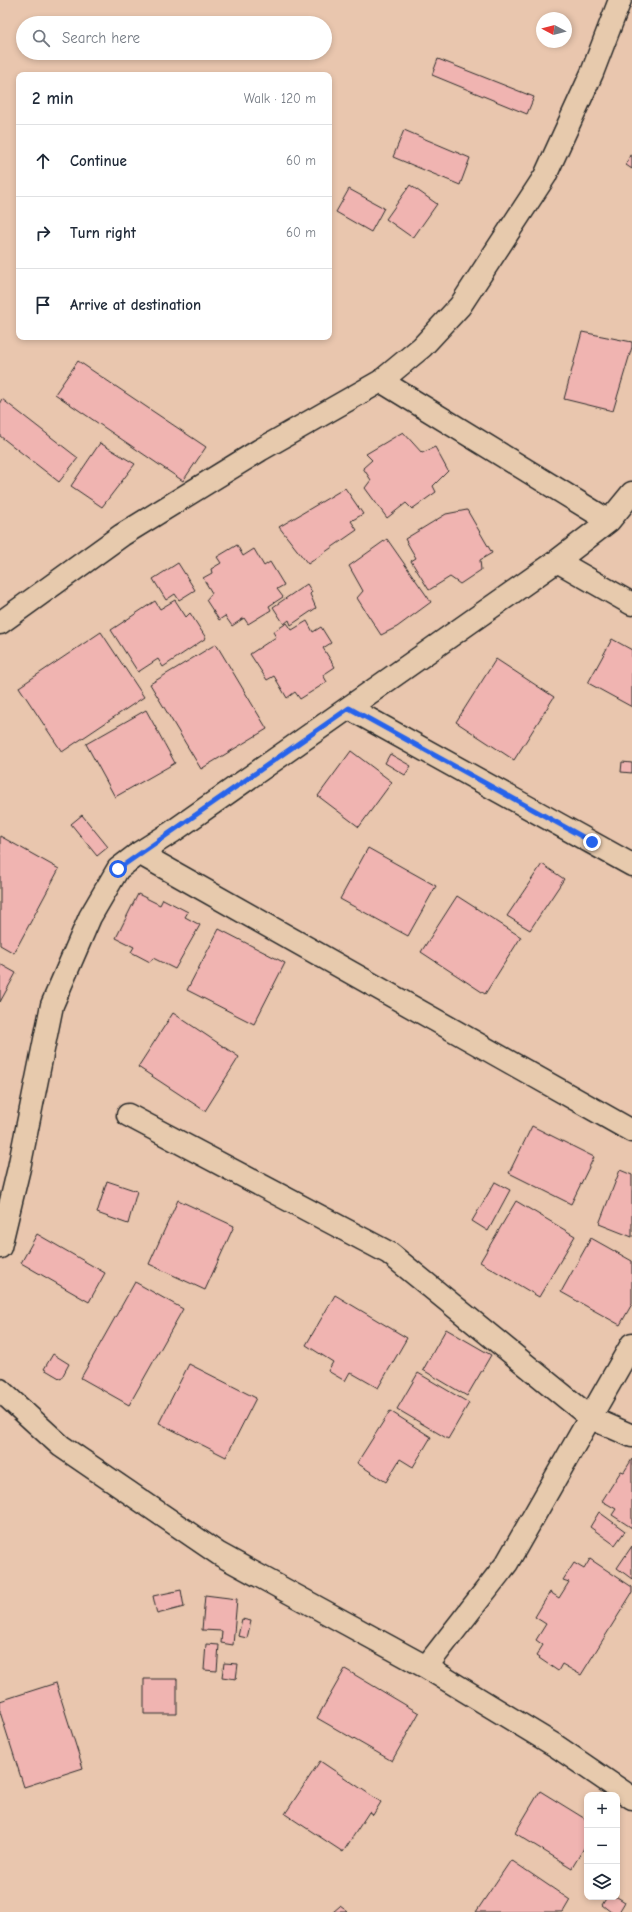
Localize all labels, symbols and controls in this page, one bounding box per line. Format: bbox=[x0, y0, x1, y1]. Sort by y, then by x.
north arrow bbox=[536, 12, 572, 48]
search box bbox=[16, 16, 332, 60]
icon: search bbox=[30, 27, 52, 49]
text: Search here bbox=[62, 29, 140, 47]
text: 2 min bbox=[32, 89, 73, 108]
text: Walk · 120 m bbox=[244, 91, 316, 106]
icon: ahead bbox=[32, 150, 54, 172]
text: Continue bbox=[70, 152, 127, 170]
text: 60 m bbox=[286, 153, 316, 168]
icon: right bbox=[32, 222, 54, 244]
text: Turn right bbox=[70, 224, 136, 242]
text: 60 m bbox=[286, 225, 316, 240]
icon: arrive bbox=[32, 294, 54, 316]
text: Arrive at destination bbox=[70, 296, 201, 314]
route end bbox=[583, 833, 601, 851]
route start bbox=[109, 860, 127, 878]
map controls bbox=[584, 1792, 620, 1900]
button: + bbox=[584, 1792, 620, 1828]
button: − bbox=[584, 1828, 620, 1864]
button: layers bbox=[584, 1864, 620, 1900]

